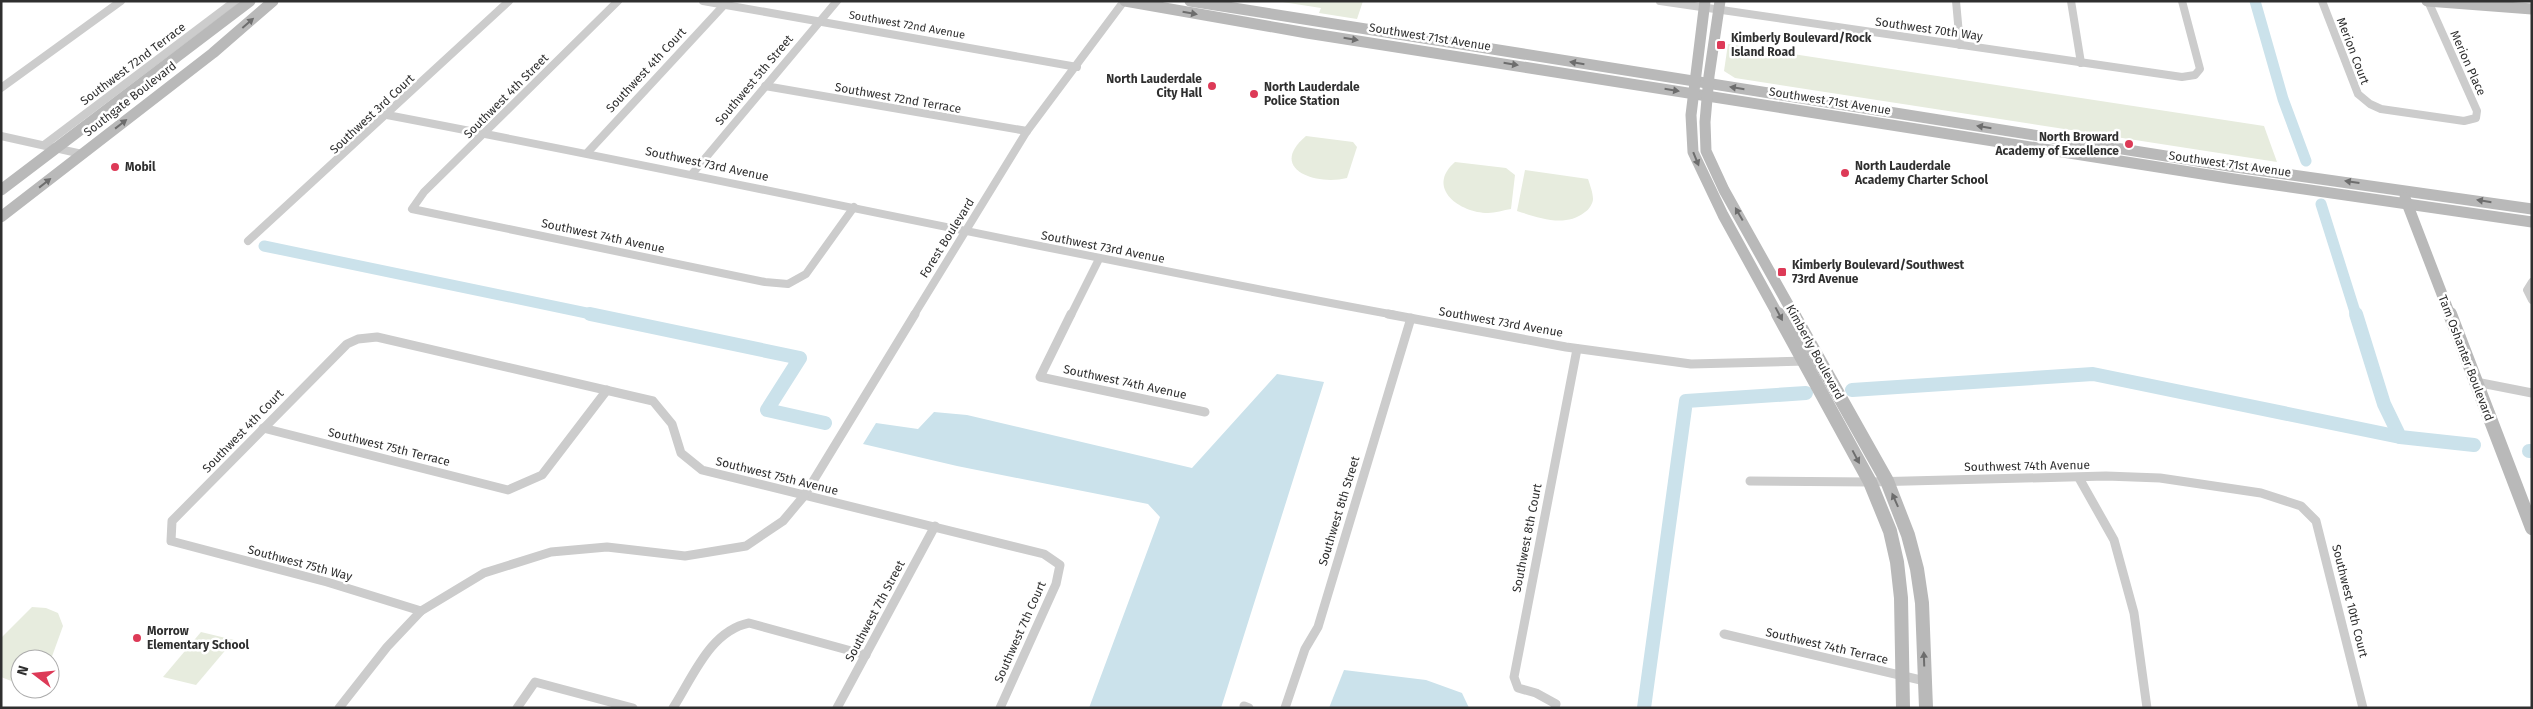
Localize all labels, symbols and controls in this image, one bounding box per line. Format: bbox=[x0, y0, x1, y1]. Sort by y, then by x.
street label: Southwest 72nd Avenue bbox=[848, 8, 966, 42]
one-way arrow bbox=[1183, 9, 1199, 17]
street label: Southwest 70th Way bbox=[1874, 15, 1984, 43]
street label: Merion Court bbox=[2334, 16, 2372, 87]
one-way arrow bbox=[241, 17, 253, 29]
street label: Southwest 72nd Terrace bbox=[78, 20, 188, 108]
street label: Southwest 71st Avenue bbox=[1368, 20, 1492, 54]
street label: Southwest 4th Court bbox=[603, 24, 689, 115]
street label: Merion Place bbox=[2447, 28, 2489, 98]
place label: Kimberly Boulevard/Rock Island Road bbox=[1731, 31, 1872, 59]
street label: Southwest 5th Street bbox=[712, 32, 796, 128]
one-way arrow bbox=[1343, 36, 1359, 44]
marker: Kimberly Boulevard/Rock Island Road bbox=[1715, 39, 1727, 51]
street label: Southwest 4th Street bbox=[461, 50, 552, 141]
one-way arrow bbox=[1568, 58, 1584, 66]
street label: Southgate Boulevard bbox=[81, 59, 179, 139]
one-way arrow bbox=[1504, 60, 1520, 68]
street label: Southwest 3rd Court bbox=[327, 71, 418, 157]
place label: North Lauderdale City Hall bbox=[1106, 72, 1202, 100]
street label: Southwest 72nd Terrace bbox=[834, 80, 962, 116]
marker: North Lauderdale City Hall bbox=[1206, 80, 1218, 92]
place label: North Lauderdale Police Station bbox=[1264, 80, 1360, 108]
one-way arrow bbox=[1729, 84, 1745, 92]
street label: Southwest 71st Avenue bbox=[1768, 84, 1892, 118]
one-way arrow bbox=[1664, 86, 1680, 94]
marker: North Lauderdale Police Station bbox=[1248, 88, 1260, 100]
one-way arrow bbox=[114, 119, 128, 129]
one-way arrow bbox=[1976, 123, 1992, 131]
place label: North Broward Academy of Excellence bbox=[1994, 130, 2119, 158]
marker: North Broward Academy of Excellence bbox=[2123, 138, 2135, 150]
street label: Southwest 73rd Avenue bbox=[644, 144, 770, 184]
street label: Southwest 71st Avenue bbox=[2168, 148, 2292, 180]
one-way arrow bbox=[1693, 152, 1701, 166]
place label: North Lauderdale Academy Charter School bbox=[1854, 159, 1989, 187]
place label: Mobil bbox=[125, 160, 156, 174]
marker: Mobil bbox=[109, 161, 121, 173]
marker: North Lauderdale Academy Charter School bbox=[1839, 167, 1851, 179]
one-way arrow bbox=[38, 177, 51, 188]
one-way arrow bbox=[2344, 178, 2360, 186]
street label: Forest Boulevard bbox=[917, 196, 977, 280]
one-way arrow bbox=[2475, 197, 2491, 205]
one-way arrow bbox=[1734, 207, 1743, 220]
street label: Southwest 74th Avenue bbox=[540, 216, 666, 256]
street label: Southwest 73rd Avenue bbox=[1040, 228, 1166, 266]
place label: Kimberly Boulevard/Southwest 73rd Avenue bbox=[1792, 258, 1965, 286]
marker: Kimberly Boulevard/Southwest 73rd Avenue bbox=[1776, 266, 1788, 278]
street label: Tam Oshanter Boulevard bbox=[2436, 293, 2496, 423]
street label: Kimberly Boulevard bbox=[1783, 302, 1847, 402]
street label: Southwest 73rd Avenue bbox=[1438, 304, 1564, 340]
one-way arrow bbox=[1775, 307, 1783, 321]
street label: Southwest 74th Avenue bbox=[1062, 362, 1188, 402]
street label: Southwest 4th Court bbox=[200, 386, 287, 476]
street label: Southwest 75th Terrace bbox=[327, 425, 451, 469]
one-way arrow bbox=[1852, 450, 1861, 464]
street label: Southwest 75th Avenue bbox=[714, 454, 840, 498]
street label: Southwest 8th Street bbox=[1316, 454, 1363, 567]
street label: Southwest 74th Avenue bbox=[1964, 458, 2090, 474]
street label: Southwest 8th Court bbox=[1510, 482, 1545, 594]
one-way arrow bbox=[1891, 493, 1899, 507]
street label: Southwest 75th Way bbox=[246, 542, 354, 584]
street label: Southwest 10th Court bbox=[2329, 543, 2371, 660]
street label: Southwest 7th Street bbox=[842, 557, 908, 664]
street label: Southwest 7th Court bbox=[991, 579, 1049, 685]
place label: Morrow Elementary School bbox=[147, 624, 250, 652]
street label: Southwest 74th Terrace bbox=[1764, 625, 1890, 667]
marker: Morrow Elementary School bbox=[131, 632, 143, 644]
north arrow bbox=[10, 649, 60, 699]
one-way arrow bbox=[1920, 651, 1928, 667]
text: N bbox=[14, 664, 32, 677]

